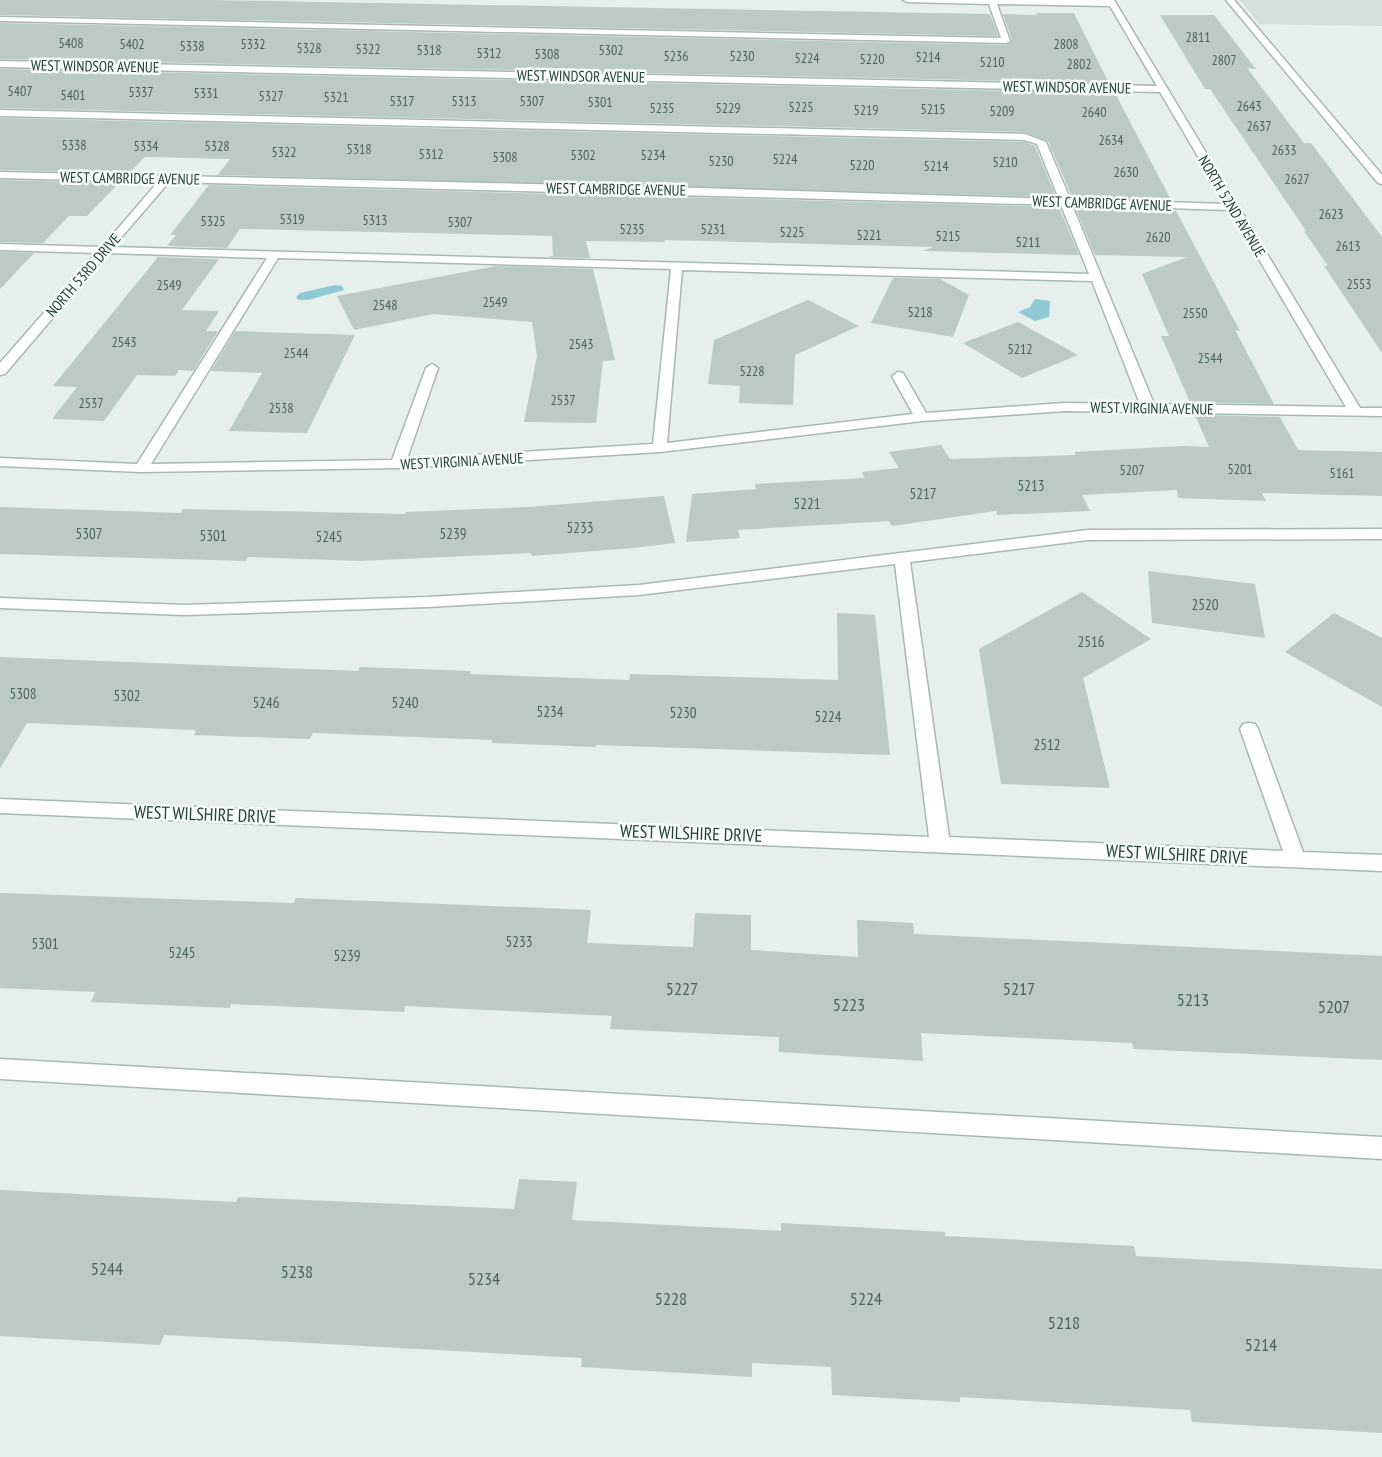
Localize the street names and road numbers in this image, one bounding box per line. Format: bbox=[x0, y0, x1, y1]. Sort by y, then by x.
street label: WEST WINDSOR AVENUE bbox=[31, 55, 159, 77]
street label: WEST WINDSOR AVENUE bbox=[517, 65, 645, 87]
street label: WEST WINDSOR AVENUE bbox=[1003, 76, 1131, 98]
street label: NORTH 52ND AVENUE bbox=[1194, 152, 1270, 260]
street label: WEST CAMBRIDGE AVENUE bbox=[60, 167, 200, 189]
street label: WEST CAMBRIDGE AVENUE bbox=[546, 178, 686, 200]
street label: WEST CAMBRIDGE AVENUE bbox=[1032, 191, 1172, 215]
street label: NORTH 53RD DRIVE bbox=[42, 229, 124, 321]
street label: WEST VIRGINIA AVENUE bbox=[1090, 397, 1214, 419]
street label: WEST VIRGINIA AVENUE bbox=[400, 448, 524, 474]
street label: WEST WILSHIRE DRIVE bbox=[133, 800, 277, 828]
street label: WEST WILSHIRE DRIVE bbox=[619, 819, 763, 847]
street label: WEST WILSHIRE DRIVE bbox=[1105, 839, 1249, 869]

